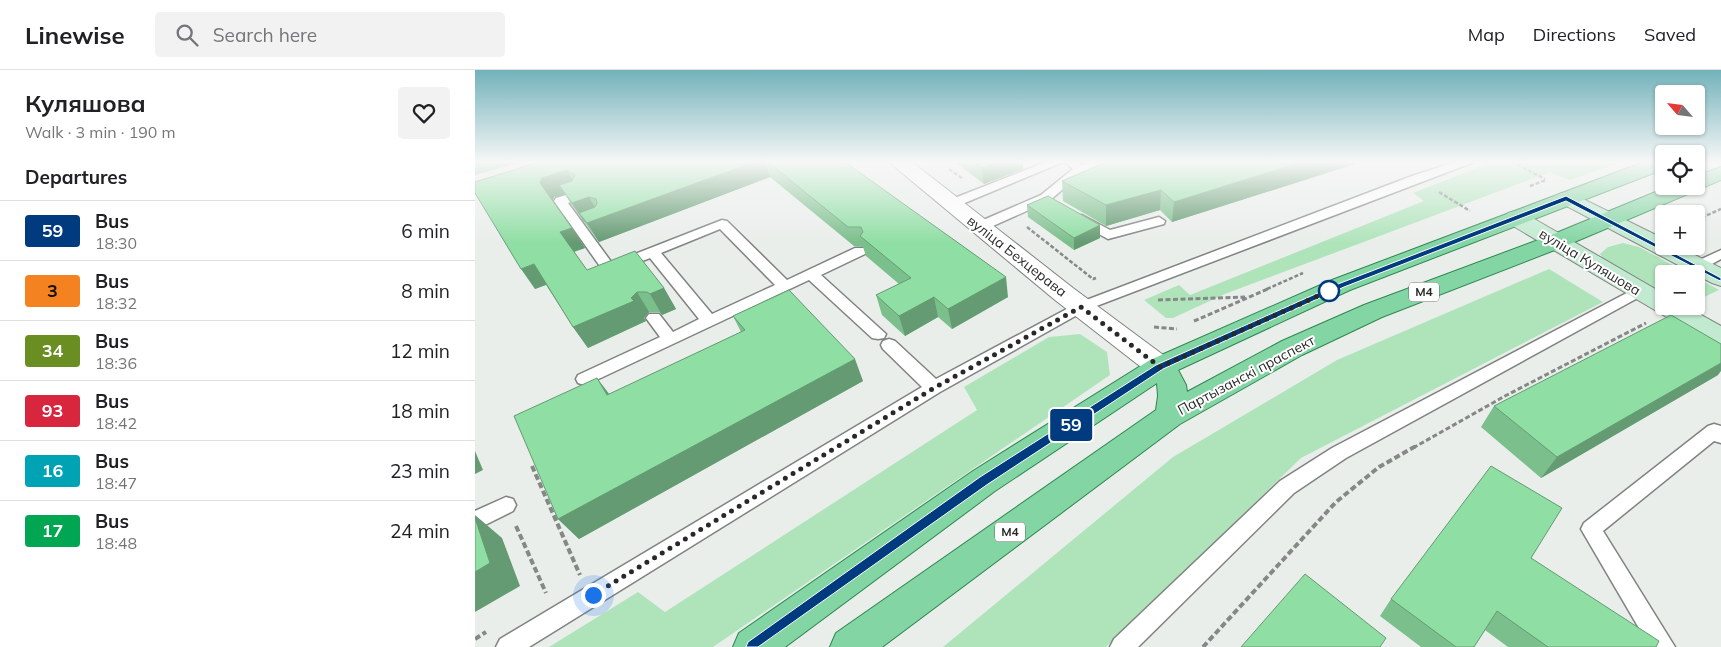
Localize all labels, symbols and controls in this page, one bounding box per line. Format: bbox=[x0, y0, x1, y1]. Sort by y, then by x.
search box bbox=[155, 12, 505, 57]
text: Linewise bbox=[25, 20, 125, 50]
icon: search bbox=[173, 21, 201, 49]
text: Search here bbox=[213, 23, 317, 47]
text: Map bbox=[1468, 23, 1505, 46]
text: Directions bbox=[1533, 23, 1616, 46]
text: Saved bbox=[1644, 23, 1696, 46]
north arrow bbox=[1655, 85, 1705, 135]
map controls bbox=[1655, 85, 1705, 315]
button: heart bbox=[398, 87, 450, 139]
text: Куляшова bbox=[25, 88, 146, 118]
text: Walk · 3 min · 190 m bbox=[25, 122, 176, 142]
button: locate bbox=[1655, 145, 1705, 195]
text: Departures bbox=[25, 165, 127, 189]
button: + bbox=[1655, 205, 1705, 255]
text: Bus bbox=[95, 209, 129, 233]
street label: вуліца Бехцерава bbox=[963, 211, 1071, 301]
text: 59 bbox=[42, 219, 63, 242]
text: 6 min bbox=[401, 219, 450, 243]
street label: вуліца Куляшова bbox=[1536, 225, 1644, 299]
text: 18:30 bbox=[95, 233, 137, 253]
button: − bbox=[1655, 265, 1705, 315]
text: Bus bbox=[95, 269, 129, 293]
text: 3 bbox=[47, 279, 58, 302]
text: 8 min bbox=[401, 279, 450, 303]
unlabelled marker bbox=[1318, 280, 1340, 302]
road number: М4 bbox=[1409, 282, 1439, 302]
text: 18:32 bbox=[95, 293, 137, 313]
text: Bus bbox=[95, 329, 129, 353]
street label: Партызанскі праспект bbox=[1174, 331, 1318, 419]
text: 34 bbox=[42, 339, 63, 362]
text: 12 min bbox=[390, 339, 450, 363]
text: 18:36 bbox=[95, 353, 137, 373]
text: Bus bbox=[95, 389, 129, 413]
text: 93 bbox=[42, 399, 63, 422]
text: 18 min bbox=[390, 399, 450, 423]
line badge: 59 bbox=[1049, 409, 1093, 441]
text: 18:42 bbox=[95, 413, 137, 433]
text: 59 bbox=[1060, 413, 1082, 436]
text: Bus bbox=[95, 449, 129, 473]
text: 16 bbox=[42, 459, 63, 482]
text: 23 min bbox=[390, 459, 450, 483]
text: 18:47 bbox=[95, 473, 137, 493]
text: Bus bbox=[95, 509, 129, 533]
text: 17 bbox=[42, 519, 63, 542]
text: 24 min bbox=[390, 519, 450, 543]
road number: М4 bbox=[995, 522, 1025, 542]
text: 18:48 bbox=[95, 533, 137, 553]
your location bbox=[581, 583, 606, 608]

